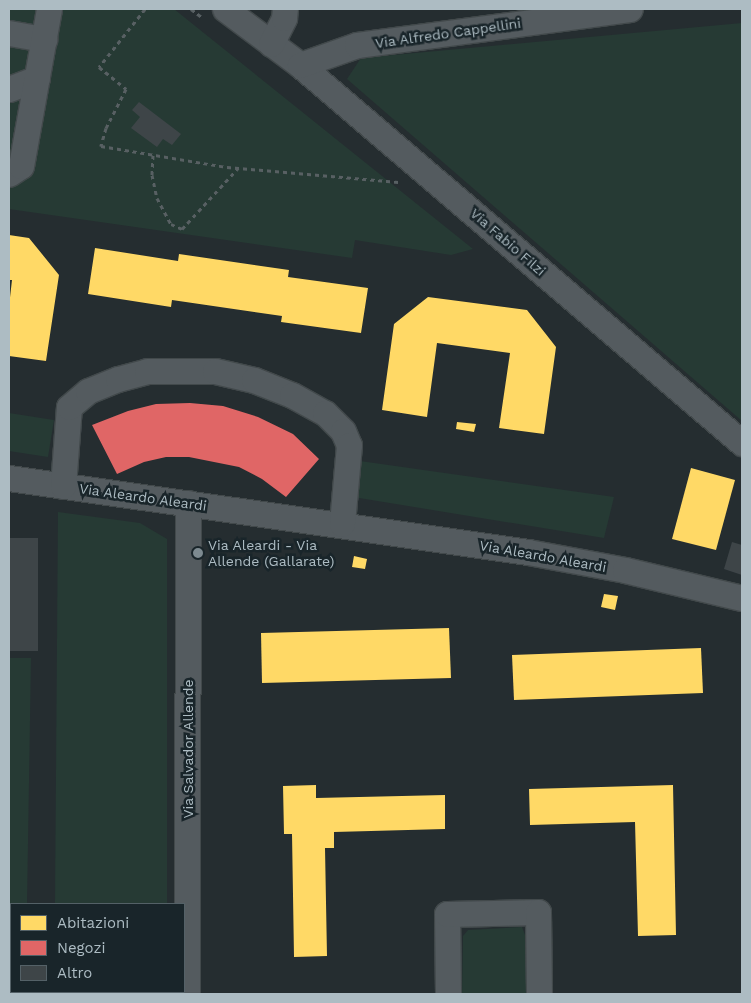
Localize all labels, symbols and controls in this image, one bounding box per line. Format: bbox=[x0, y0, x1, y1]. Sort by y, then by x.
street label: Via Alfredo Cappellini bbox=[374, 14, 522, 52]
street label: Via Fabio Filzi bbox=[467, 205, 549, 279]
street label: Via Aleardo Aleardi bbox=[77, 480, 209, 514]
street label: Via Aleardo Aleardi bbox=[478, 536, 608, 576]
place label: Via Aleardi - Via Allende (Gallarate) bbox=[208, 537, 334, 570]
marker: Via Aleardi - Via Allende (Gallarate) bbox=[192, 547, 204, 559]
street label: Via Salvador Allende bbox=[180, 679, 196, 819]
legend bbox=[10, 903, 185, 993]
text: Abitazioni bbox=[57, 914, 129, 932]
text: Negozi bbox=[57, 939, 105, 957]
text: Altro bbox=[57, 964, 92, 982]

